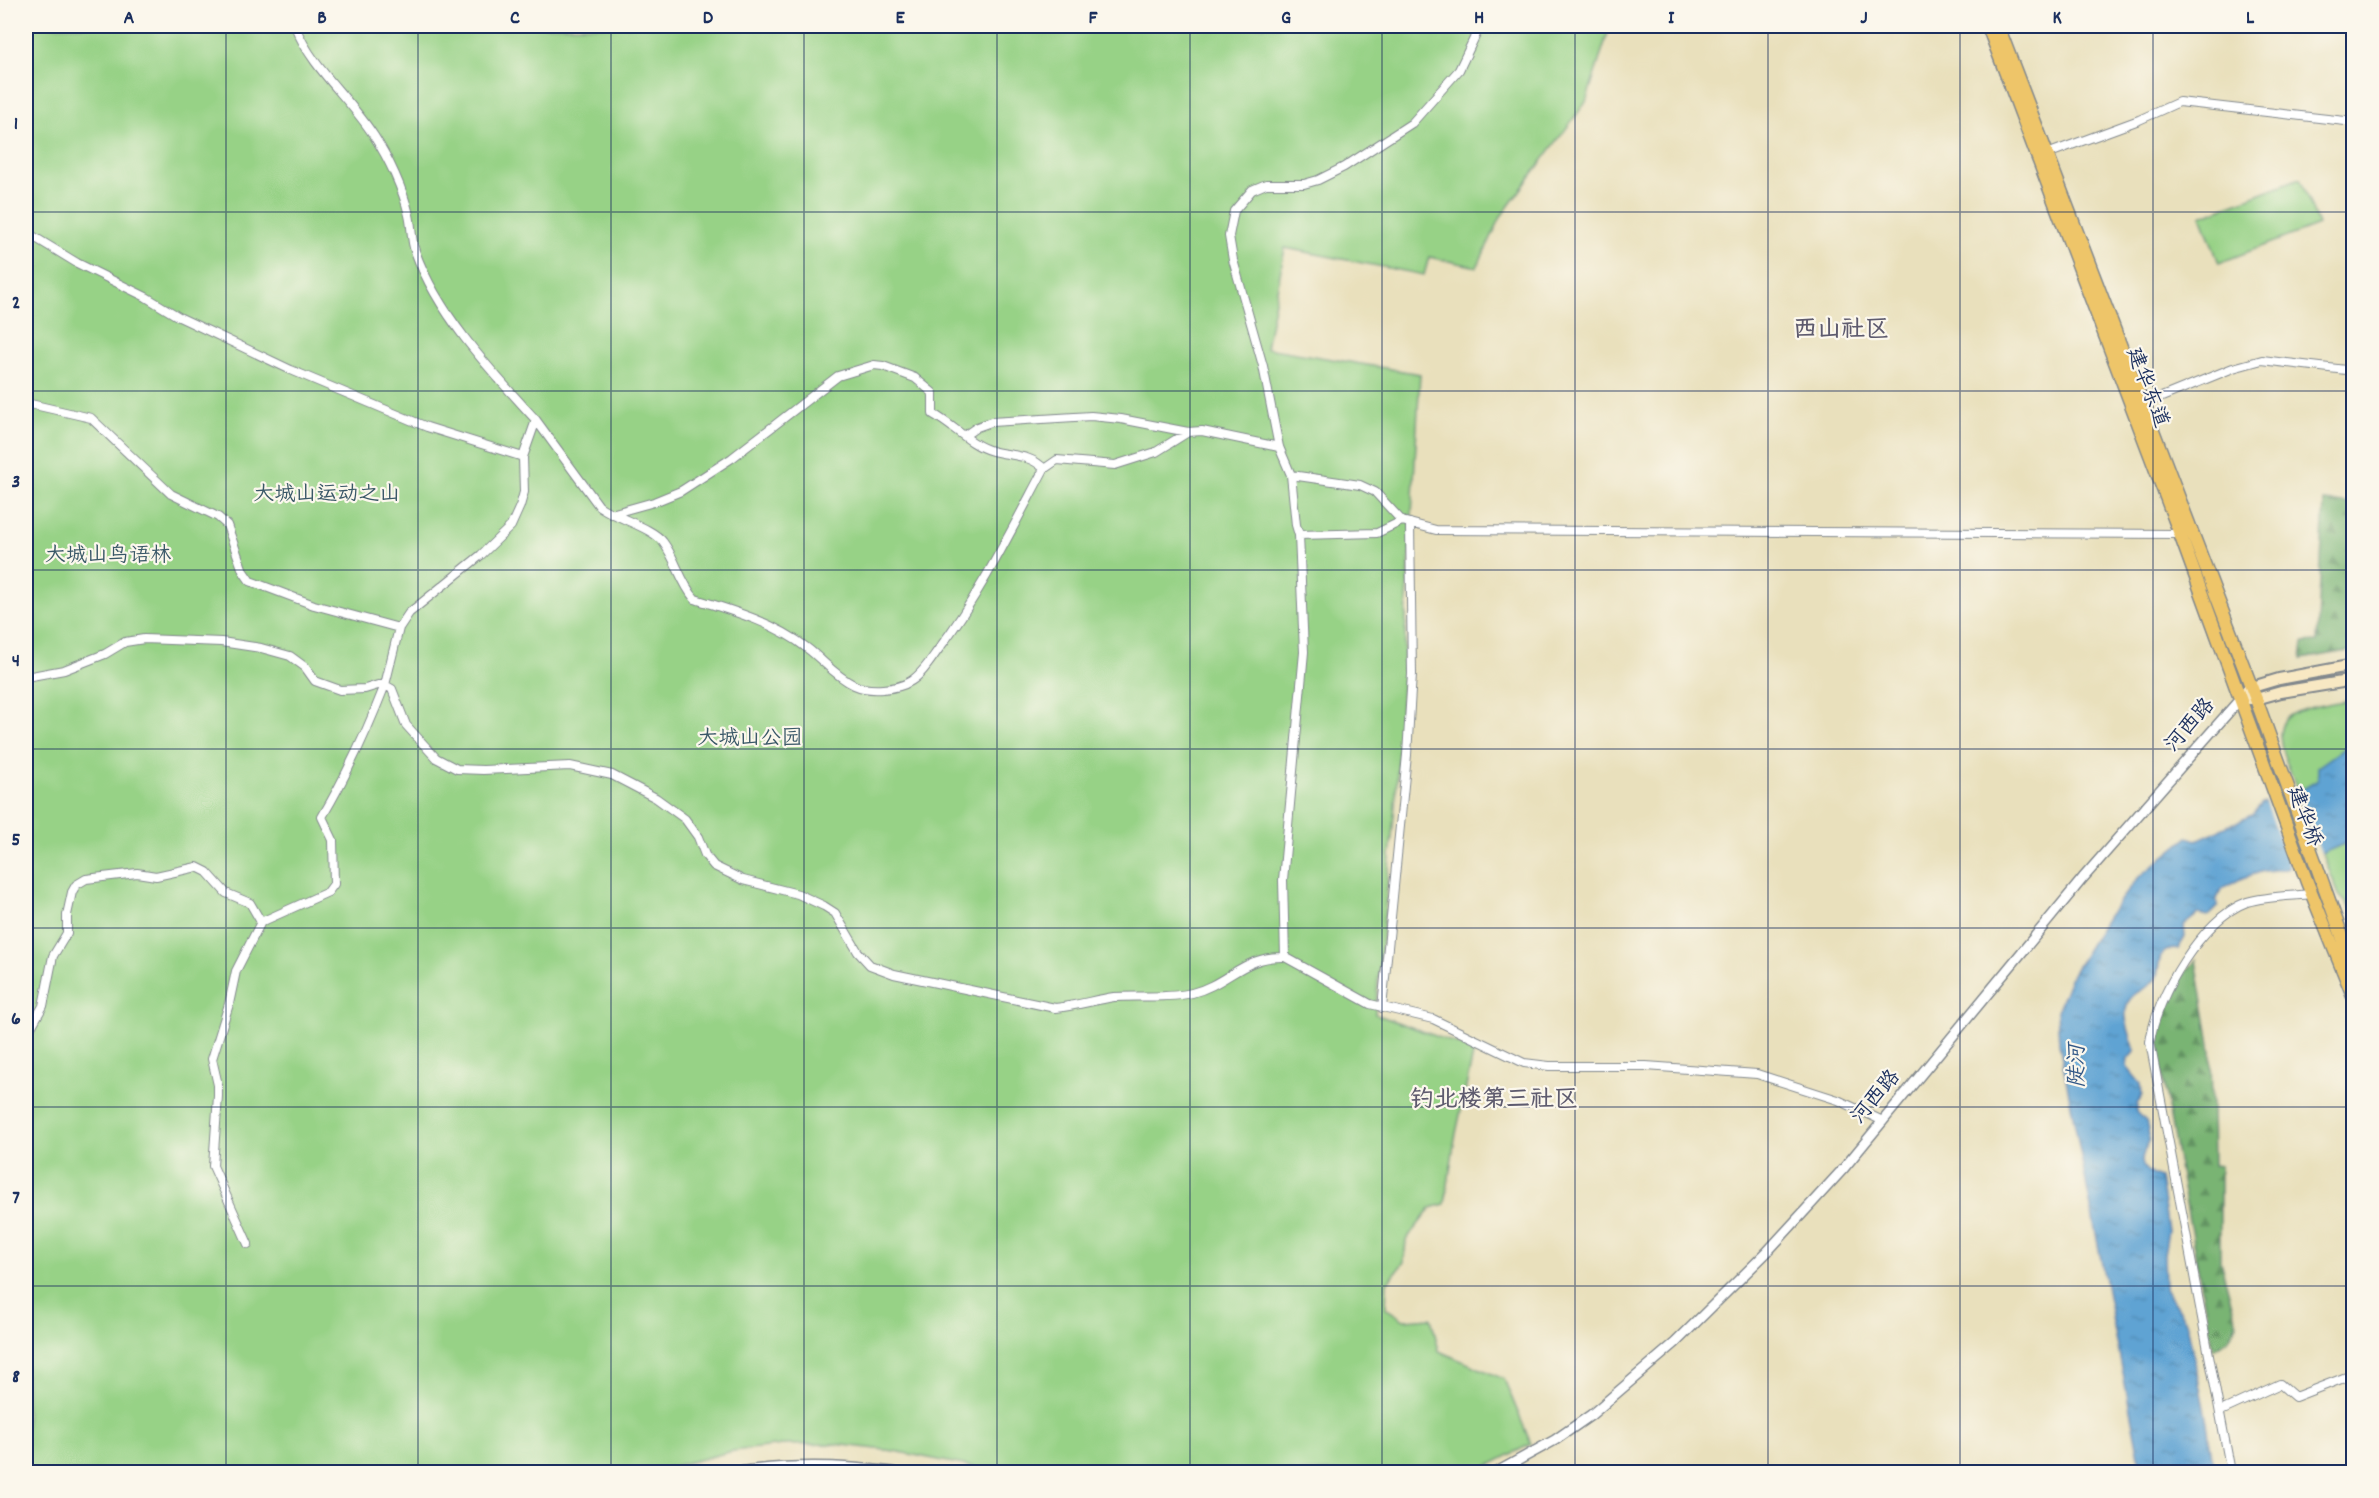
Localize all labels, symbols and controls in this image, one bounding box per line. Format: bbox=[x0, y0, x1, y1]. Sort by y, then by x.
text: A bbox=[124, 5, 135, 33]
text: B bbox=[317, 5, 327, 33]
text: C bbox=[510, 5, 520, 33]
text: D bbox=[703, 5, 714, 33]
text: E bbox=[895, 5, 905, 33]
text: F bbox=[1089, 5, 1099, 33]
text: G bbox=[1281, 5, 1291, 33]
text: H bbox=[1474, 5, 1484, 33]
text: I bbox=[1668, 5, 1675, 33]
text: J bbox=[1860, 5, 1868, 33]
text: K bbox=[2052, 5, 2062, 33]
text: L bbox=[2246, 5, 2255, 33]
text: 1 bbox=[14, 111, 18, 139]
text: 2 bbox=[12, 290, 20, 318]
district label: 西山社区 bbox=[1793, 314, 1889, 348]
street label: 建华东道 bbox=[2117, 343, 2175, 433]
text: 3 bbox=[12, 469, 20, 497]
park label: 大城山运动之山 bbox=[254, 481, 401, 511]
park label: 大城山鸟语林 bbox=[45, 542, 171, 572]
text: 4 bbox=[12, 648, 20, 676]
street label: 河西路 bbox=[2159, 692, 2223, 760]
park label: 大城山公园 bbox=[698, 725, 803, 755]
street label: 建华桥 bbox=[2278, 782, 2328, 852]
text: 5 bbox=[11, 827, 21, 855]
text: 6 bbox=[11, 1006, 21, 1034]
water label: 陡河 bbox=[2063, 1041, 2094, 1088]
street label: 河西路 bbox=[1845, 1064, 1909, 1132]
district label: 钓北楼第三社区 bbox=[1410, 1084, 1578, 1118]
text: 7 bbox=[12, 1185, 20, 1213]
text: 8 bbox=[12, 1364, 20, 1392]

